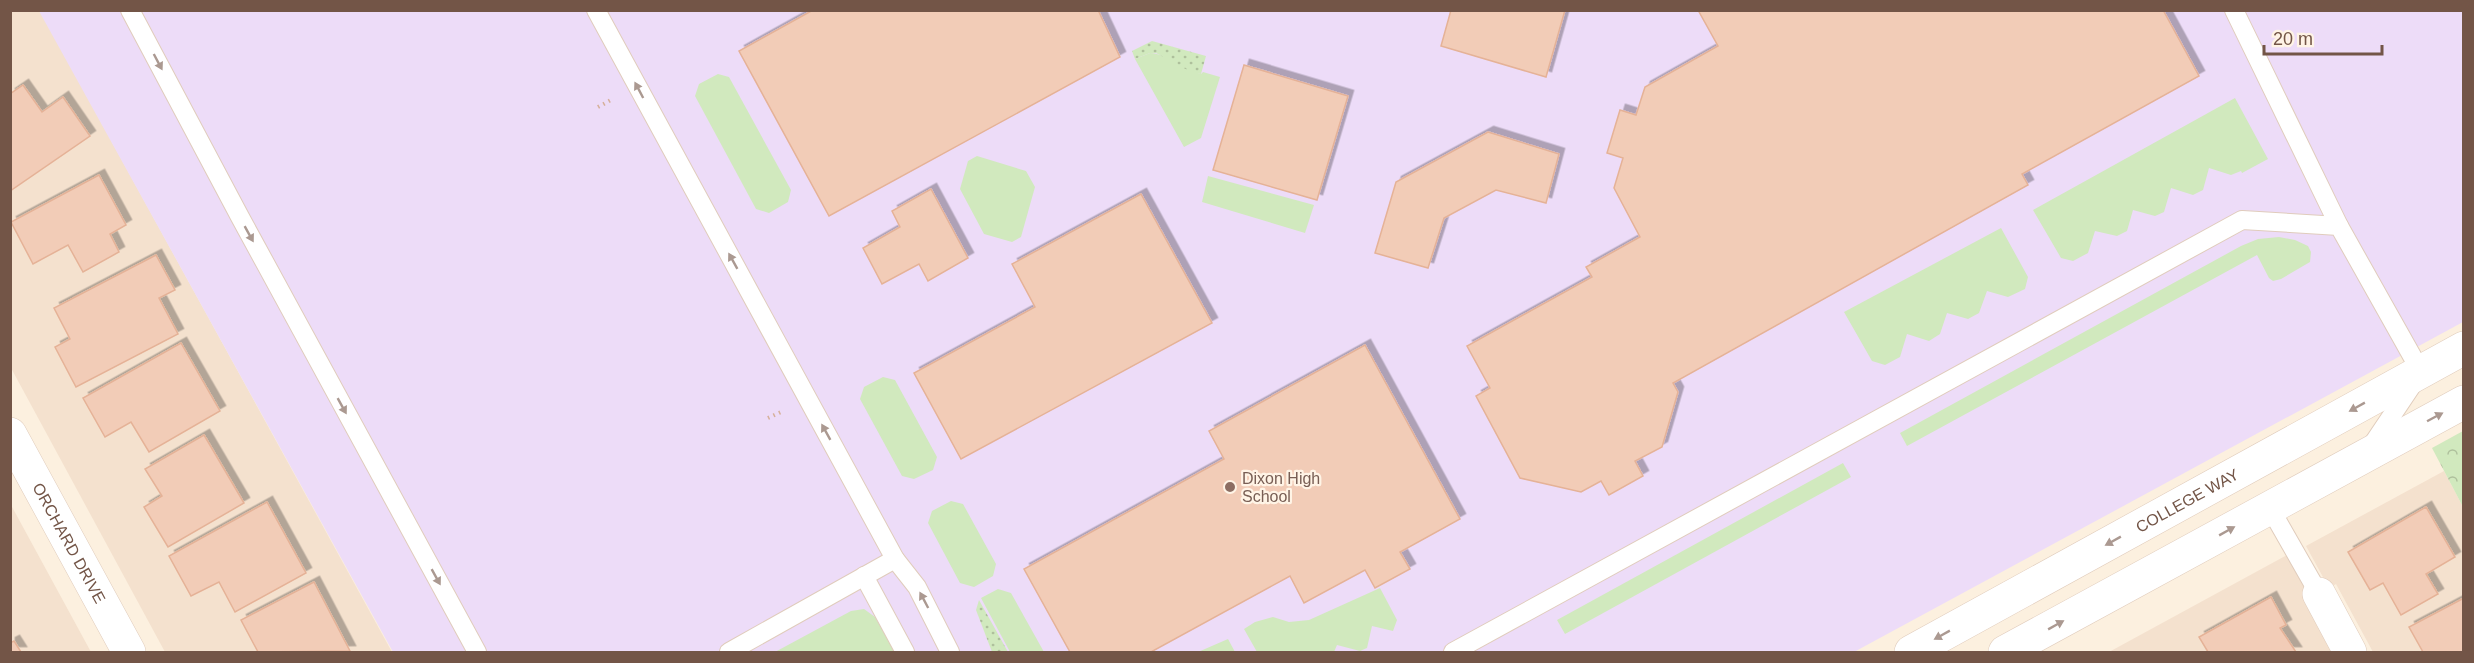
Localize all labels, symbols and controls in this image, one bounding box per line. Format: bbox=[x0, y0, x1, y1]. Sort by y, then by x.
scale bar bbox=[2264, 18, 2382, 56]
text: 20 m bbox=[2273, 29, 2313, 49]
one-way arrow bbox=[153, 54, 163, 71]
one-way arrow bbox=[634, 81, 644, 98]
one-way arrow bbox=[244, 226, 254, 243]
one-way arrow bbox=[727, 253, 738, 269]
one-way arrow bbox=[337, 397, 347, 414]
one-way arrow bbox=[2348, 402, 2365, 412]
one-way arrow bbox=[2427, 412, 2444, 422]
one-way arrow bbox=[821, 423, 831, 440]
street label: COLLEGE WAY bbox=[2133, 465, 2242, 535]
place label: Dixon High School bbox=[1242, 470, 1320, 505]
street label: ORCHARD DRIVE bbox=[30, 480, 109, 606]
marker: Dixon High School bbox=[1223, 480, 1237, 494]
one-way arrow bbox=[2219, 526, 2236, 536]
one-way arrow bbox=[2104, 536, 2121, 546]
one-way arrow bbox=[431, 569, 441, 586]
one-way arrow bbox=[919, 591, 929, 608]
one-way arrow bbox=[2048, 620, 2065, 630]
one-way arrow bbox=[1933, 630, 1950, 640]

